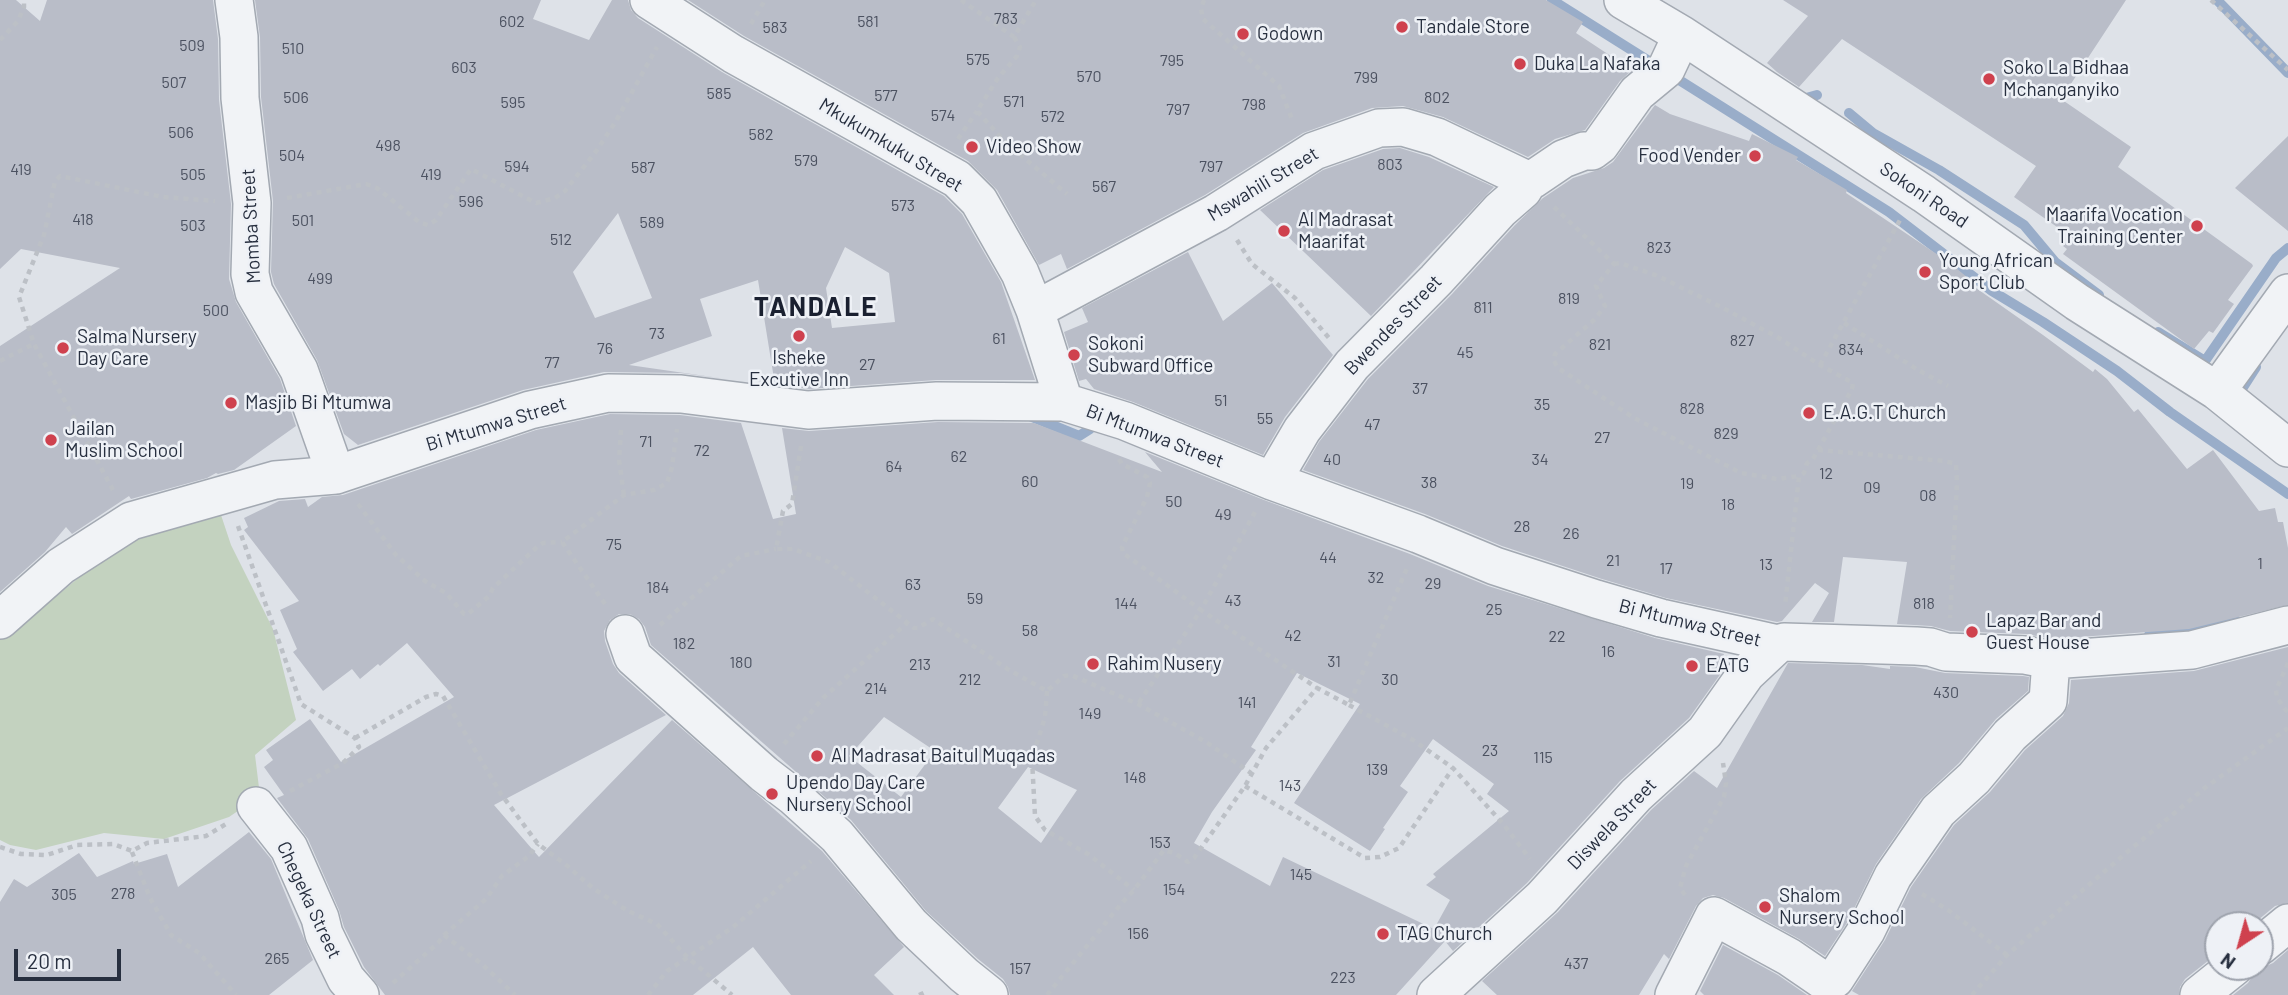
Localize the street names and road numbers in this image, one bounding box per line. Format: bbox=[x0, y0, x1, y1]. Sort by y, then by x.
street label: Mkukumkuku Street bbox=[815, 93, 967, 197]
street label: Mswahili Street bbox=[1203, 142, 1323, 226]
street label: Sokoni Road bbox=[1875, 157, 1973, 233]
street label: Momba Street bbox=[237, 168, 265, 284]
street label: Bwendes Street bbox=[1339, 270, 1447, 380]
street label: Bi Mtumwa Street bbox=[423, 392, 569, 456]
street label: Bi Mtumwa Street bbox=[1083, 399, 1227, 473]
street label: Bi Mtumwa Street bbox=[1617, 594, 1763, 652]
street label: Diswela Street bbox=[1563, 773, 1661, 875]
street label: Chegeka Street bbox=[272, 838, 346, 962]

